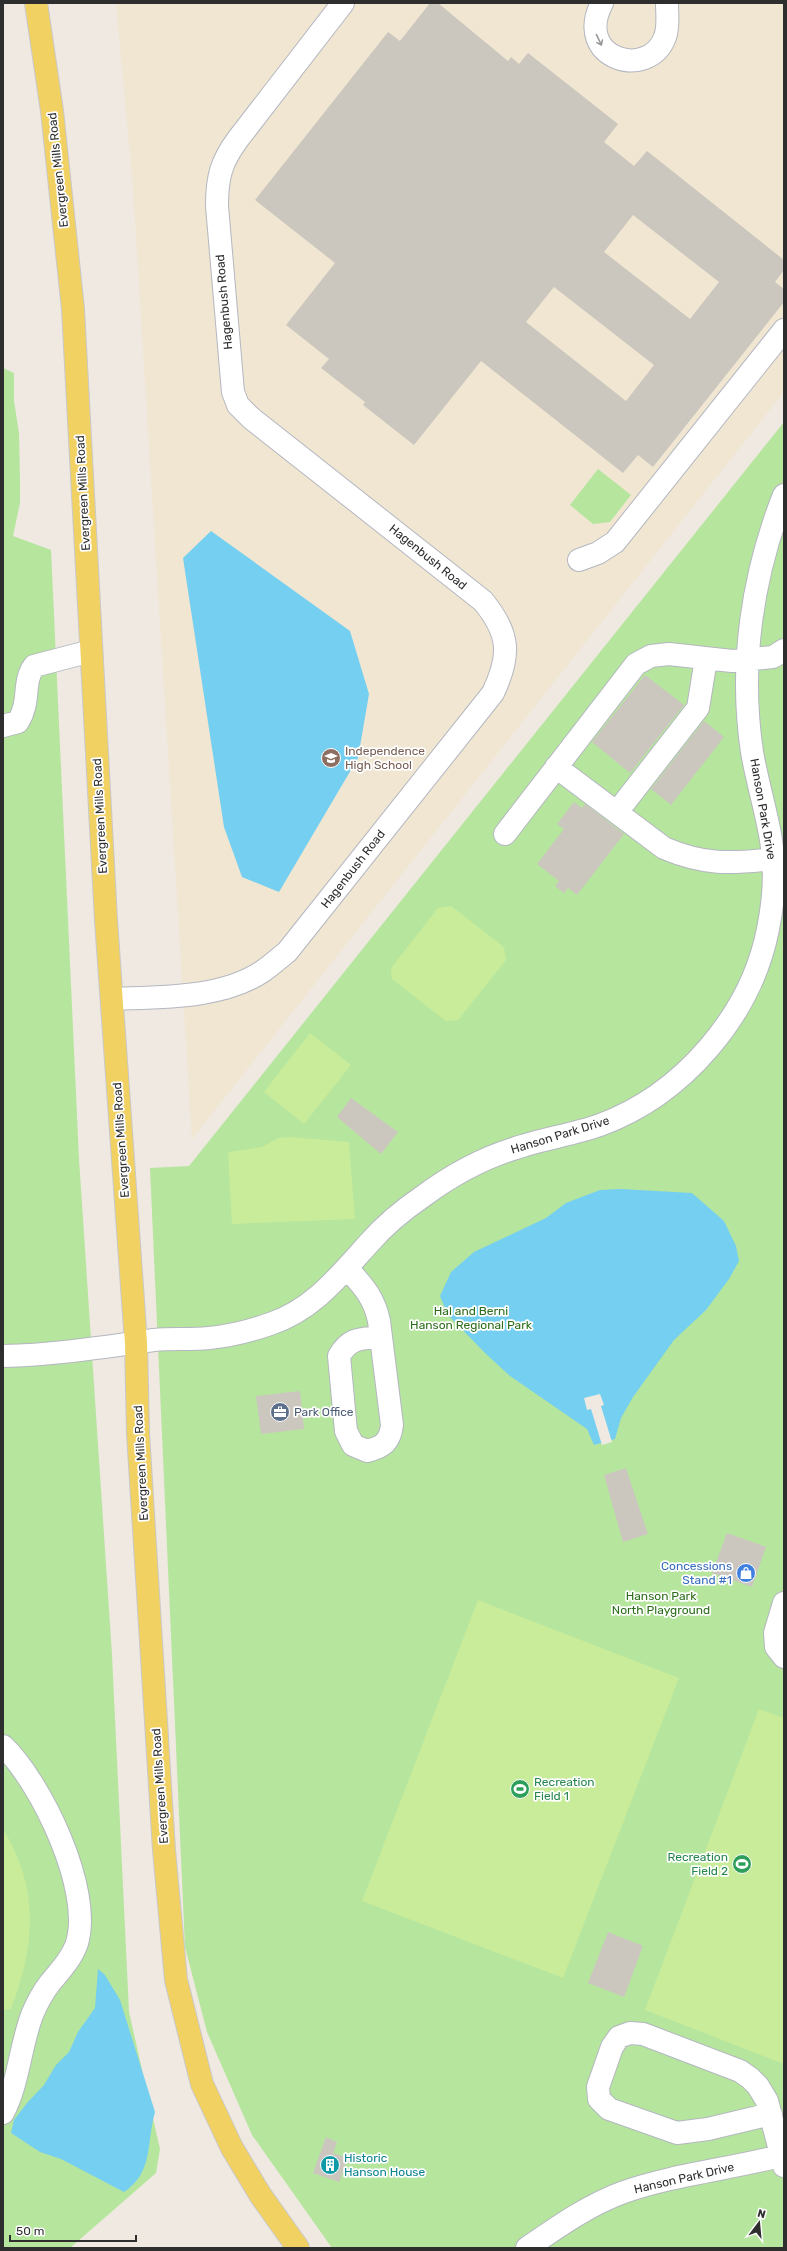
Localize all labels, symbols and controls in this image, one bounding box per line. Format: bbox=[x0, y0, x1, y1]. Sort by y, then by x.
one-way arrow bbox=[596, 34, 603, 46]
street label: Evergreen Mills Road bbox=[45, 112, 71, 228]
street label: Hagenbush Road bbox=[213, 254, 235, 350]
street label: Evergreen Mills Road bbox=[73, 435, 93, 551]
street label: Hagenbush Road bbox=[386, 522, 470, 592]
place label: Independence High School bbox=[345, 744, 425, 772]
school or university icon: Independence High School bbox=[320, 747, 342, 769]
street label: Hanson Park Drive bbox=[747, 757, 779, 861]
street label: Evergreen Mills Road bbox=[90, 758, 110, 874]
street label: Hagenbush Road bbox=[318, 827, 388, 911]
street label: Evergreen Mills Road bbox=[110, 1082, 132, 1198]
street label: Hanson Park Drive bbox=[509, 1113, 611, 1157]
park label: Hal and Berni Hanson Regional Park bbox=[410, 1304, 533, 1332]
office icon: Park Office bbox=[269, 1401, 291, 1423]
street label: Evergreen Mills Road bbox=[131, 1405, 151, 1521]
place label: Park Office bbox=[294, 1405, 354, 1419]
place label: Concessions Stand #1 bbox=[661, 1559, 732, 1587]
shop icon: Concessions Stand #1 bbox=[735, 1562, 757, 1584]
park label: Hanson Park North Playground bbox=[612, 1589, 710, 1617]
street label: Evergreen Mills Road bbox=[149, 1728, 171, 1844]
place label: Recreation Field 1 bbox=[534, 1775, 595, 1803]
sports icon: Recreation Field 1 bbox=[509, 1778, 531, 1800]
place label: Recreation Field 2 bbox=[667, 1850, 728, 1878]
sports icon: Recreation Field 2 bbox=[731, 1853, 753, 1875]
place label: Historic Hanson House bbox=[344, 2151, 425, 2179]
building icon: Historic Hanson House bbox=[319, 2154, 341, 2176]
street label: Hanson Park Drive bbox=[633, 2160, 736, 2196]
north arrow bbox=[739, 2203, 779, 2243]
text: N bbox=[756, 2207, 767, 2221]
scale bar bbox=[10, 2217, 136, 2243]
text: 50 m bbox=[16, 2224, 44, 2238]

